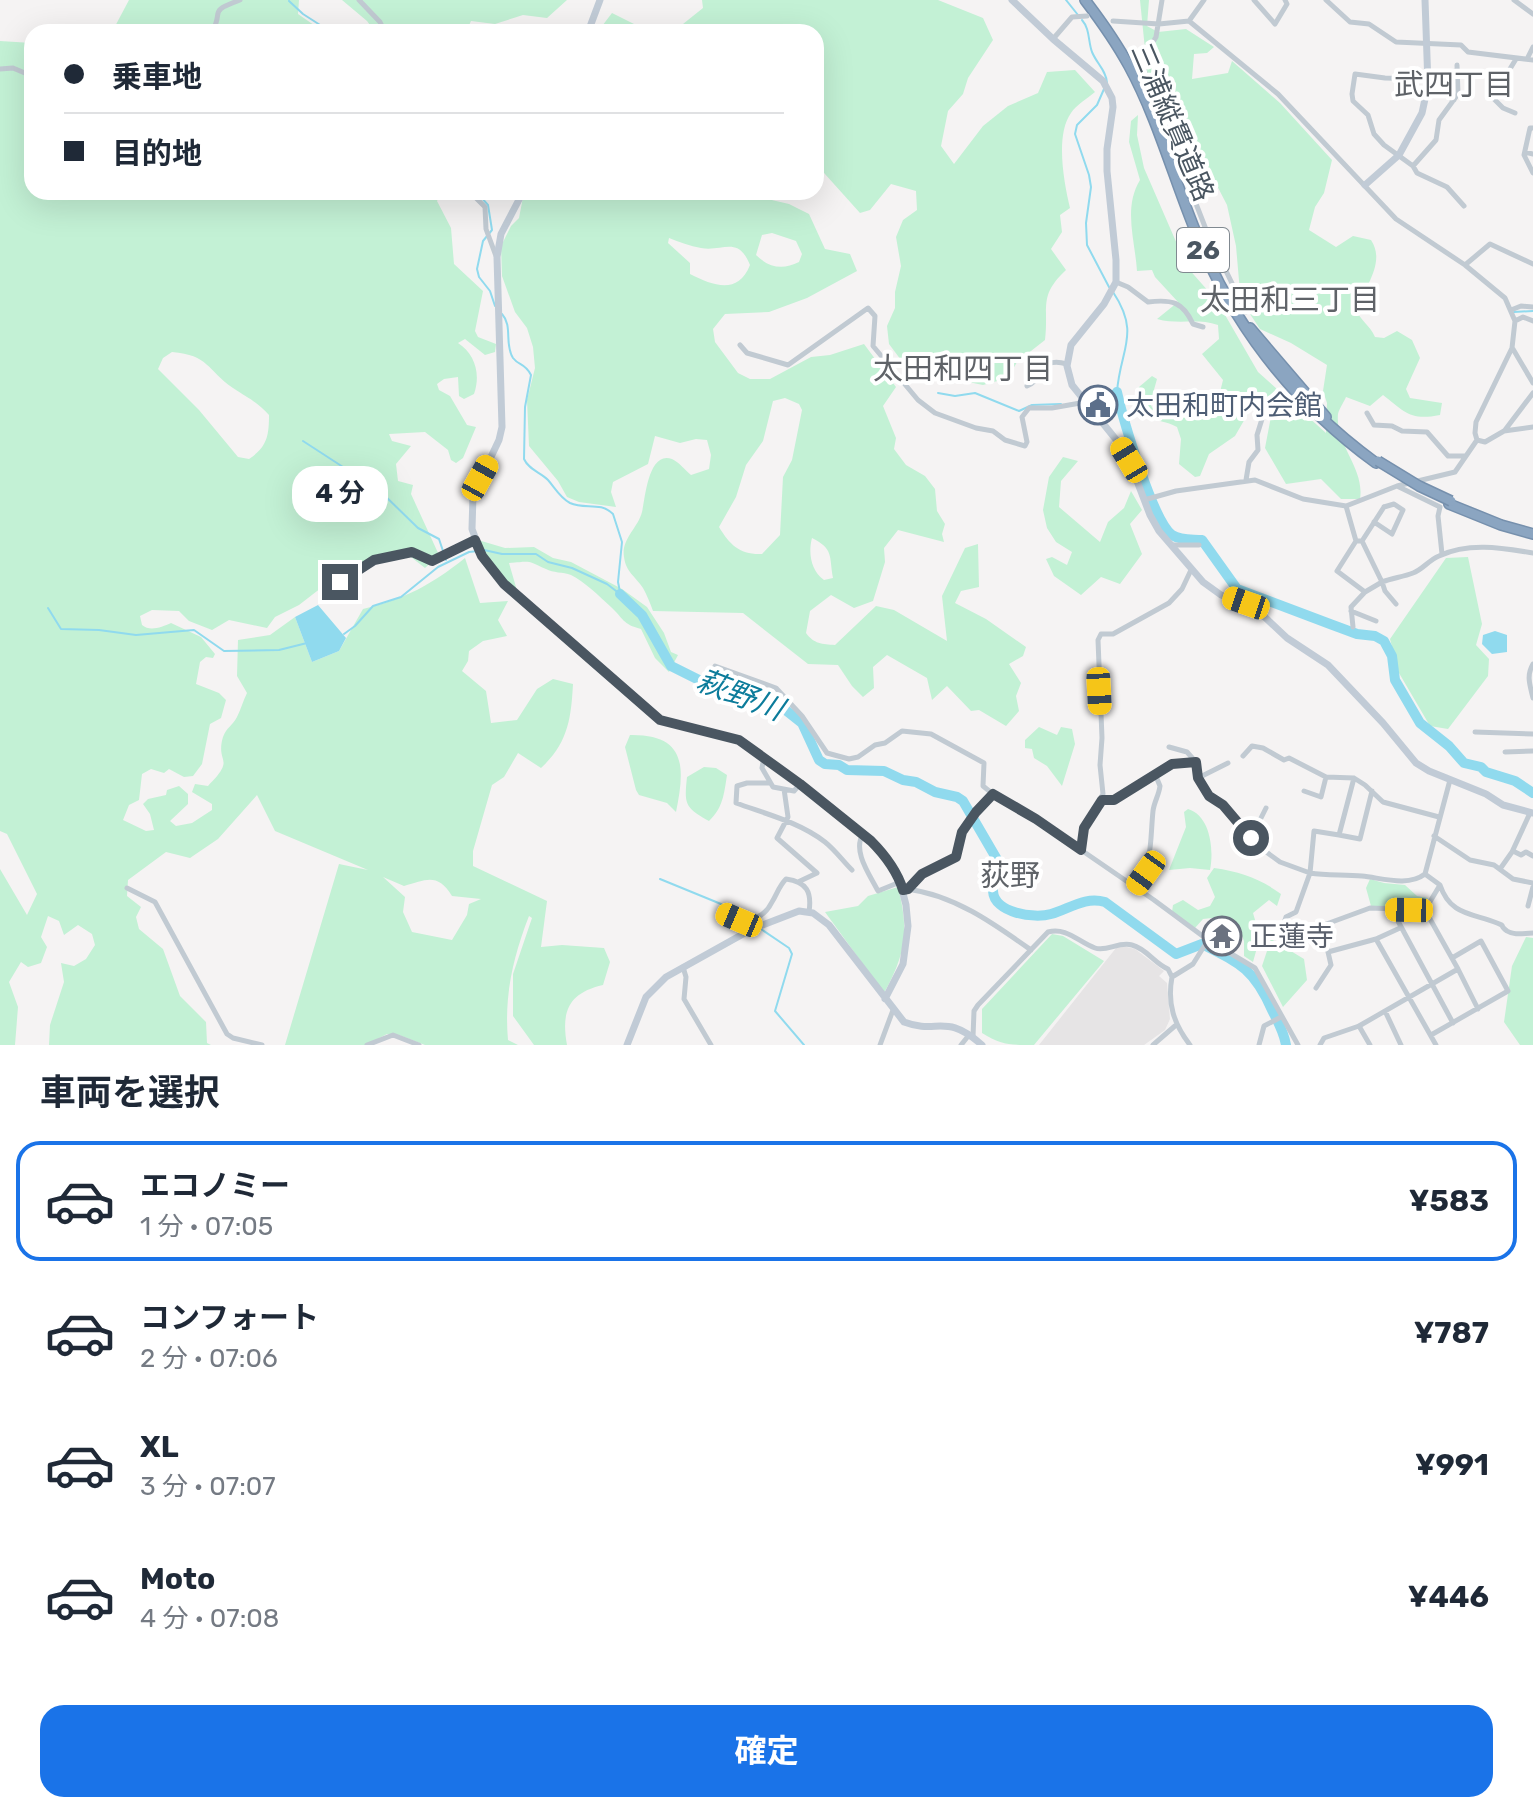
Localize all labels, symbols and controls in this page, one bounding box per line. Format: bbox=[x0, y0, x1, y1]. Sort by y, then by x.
street label: 三浦縦貫道路 bbox=[1125, 38, 1221, 206]
text: 乗車地 bbox=[112, 59, 202, 95]
district label: 武四丁目 bbox=[1394, 67, 1514, 103]
text: 目的地 bbox=[112, 136, 202, 172]
road number: 26 bbox=[1177, 228, 1229, 272]
district label: 太田和三丁目 bbox=[1200, 282, 1380, 318]
district label: 太田和四丁目 bbox=[873, 351, 1053, 387]
public building icon: 太田和町内会館 bbox=[1077, 384, 1119, 426]
place label: 太田和町内会館 bbox=[1126, 389, 1322, 422]
car bbox=[1106, 433, 1152, 487]
car bbox=[458, 451, 502, 505]
callout: 4 分 bbox=[292, 466, 388, 522]
text: 4 分 bbox=[315, 478, 365, 509]
route end bbox=[322, 564, 358, 600]
car bbox=[1219, 584, 1273, 622]
water label: 萩野川 bbox=[692, 662, 791, 729]
car bbox=[1086, 666, 1112, 716]
route start bbox=[1233, 820, 1269, 856]
car bbox=[1122, 847, 1170, 899]
district label: 荻野 bbox=[980, 858, 1040, 894]
car bbox=[1385, 898, 1433, 922]
car bbox=[712, 900, 766, 940]
temple icon: 正蓮寺 bbox=[1201, 915, 1243, 957]
place label: 正蓮寺 bbox=[1250, 920, 1334, 953]
text: 車両を選択 bbox=[40, 1071, 220, 1114]
icon: car bbox=[44, 1165, 116, 1237]
text: エコノミー bbox=[140, 1168, 290, 1204]
text: ¥583 bbox=[1409, 1183, 1489, 1219]
text: 1 分 · 07:05 bbox=[140, 1211, 273, 1242]
icon: car bbox=[44, 1297, 116, 1369]
text: コンフォート bbox=[140, 1300, 319, 1336]
text: ¥787 bbox=[1414, 1315, 1489, 1351]
text: 2 分 · 07:06 bbox=[140, 1343, 278, 1374]
icon: car bbox=[44, 1429, 116, 1501]
text: XL bbox=[140, 1429, 179, 1465]
text: ¥991 bbox=[1415, 1447, 1489, 1483]
text: 3 分 · 07:07 bbox=[140, 1471, 276, 1502]
icon: car bbox=[44, 1561, 116, 1633]
text: Moto bbox=[140, 1561, 215, 1597]
text: ¥446 bbox=[1408, 1579, 1489, 1615]
text: 4 分 · 07:08 bbox=[140, 1603, 279, 1634]
button: 確定 bbox=[40, 1705, 1493, 1797]

